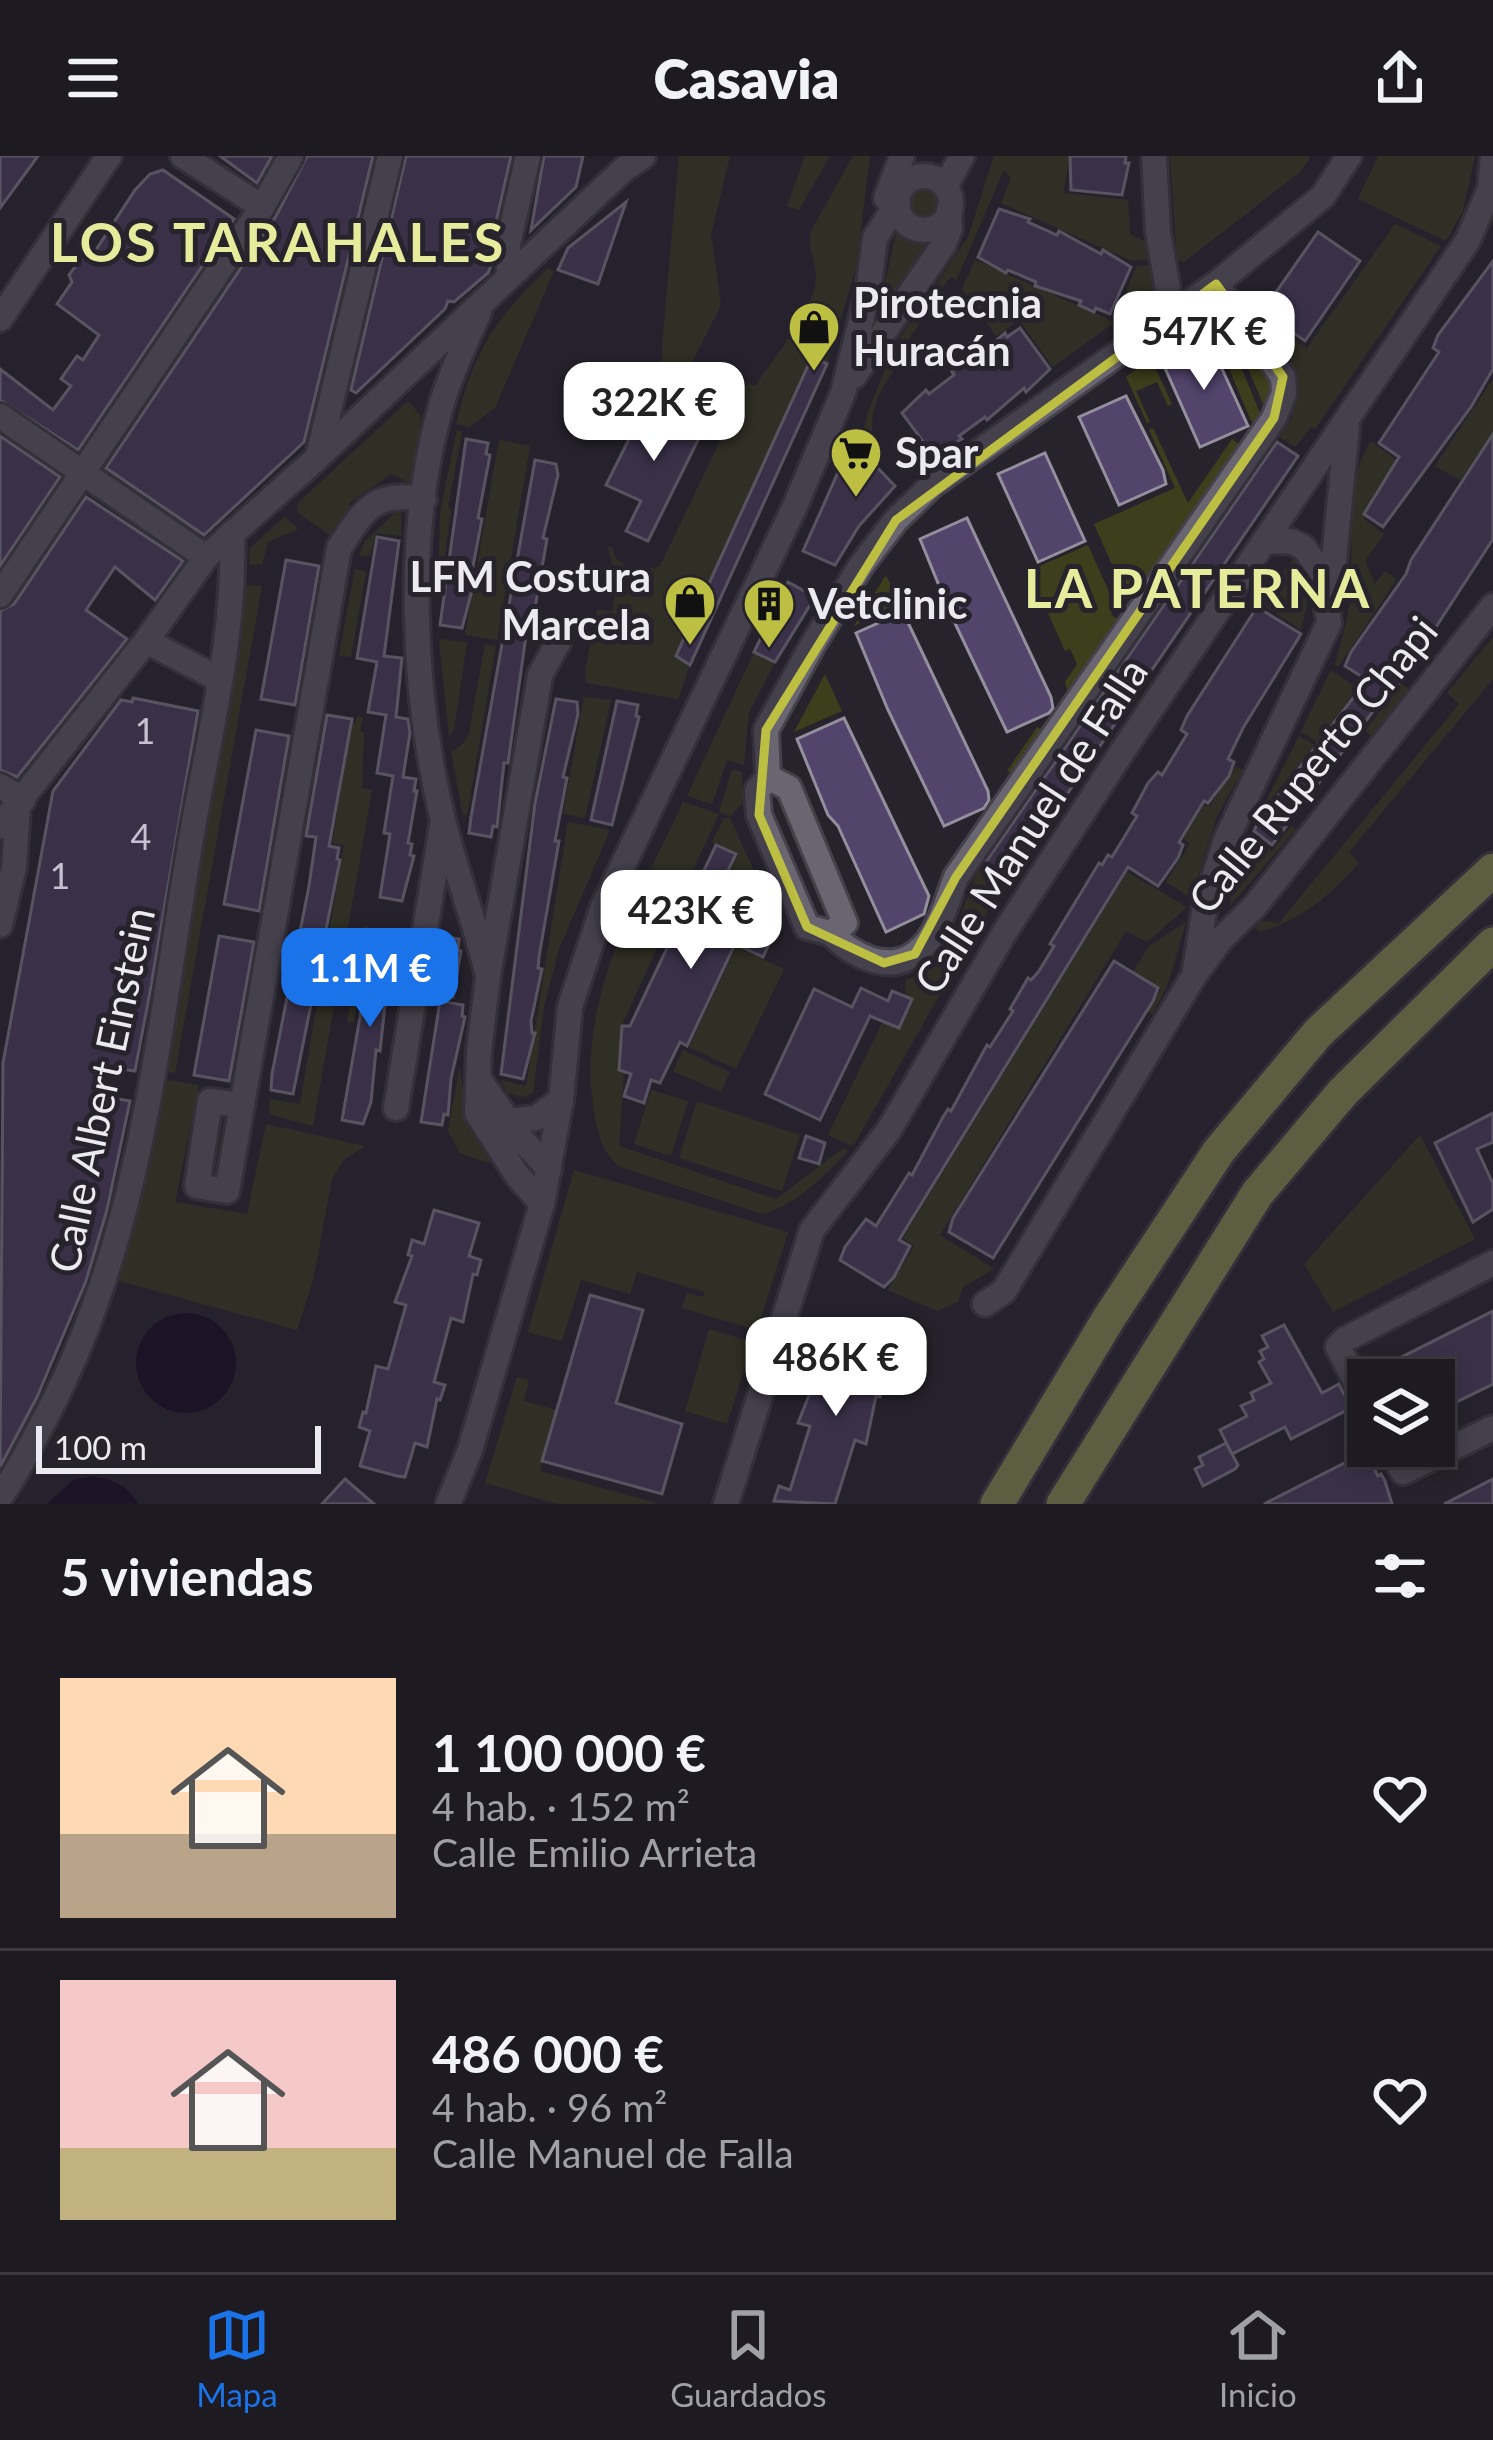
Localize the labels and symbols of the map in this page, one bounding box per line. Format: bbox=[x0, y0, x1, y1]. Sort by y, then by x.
district label: LOS TARAHALES bbox=[50, 209, 506, 274]
place label: Pirotecnia Huracán bbox=[853, 277, 1042, 375]
pin: 547K € bbox=[1106, 291, 1302, 393]
shop icon: Pirotecnia Huracán bbox=[786, 299, 842, 373]
pin: 322K € bbox=[556, 362, 752, 464]
supermarket icon: Spar bbox=[828, 425, 884, 499]
place label: Spar bbox=[895, 427, 979, 477]
place label: LFM Costura Marcela bbox=[410, 551, 651, 649]
district label: LA PATERNA bbox=[1024, 555, 1372, 620]
shop icon: LFM Costura Marcela bbox=[662, 573, 718, 647]
building icon: Vetclinic bbox=[741, 576, 797, 650]
place label: Vetclinic bbox=[807, 578, 967, 628]
street label: Calle Ruperto Chapi bbox=[1177, 606, 1447, 923]
street label: Calle Manuel de Falla bbox=[903, 649, 1157, 1002]
house number: 1 bbox=[135, 708, 155, 752]
house number: 4 bbox=[131, 814, 151, 858]
house number: 1 bbox=[50, 853, 70, 897]
pin: 423K € bbox=[593, 870, 789, 972]
street label: Calle Albert Einstein bbox=[38, 903, 164, 1277]
pin: 1.1M € bbox=[272, 928, 468, 1030]
pin: 486K € bbox=[738, 1317, 934, 1419]
scale bar bbox=[36, 1420, 321, 1473]

